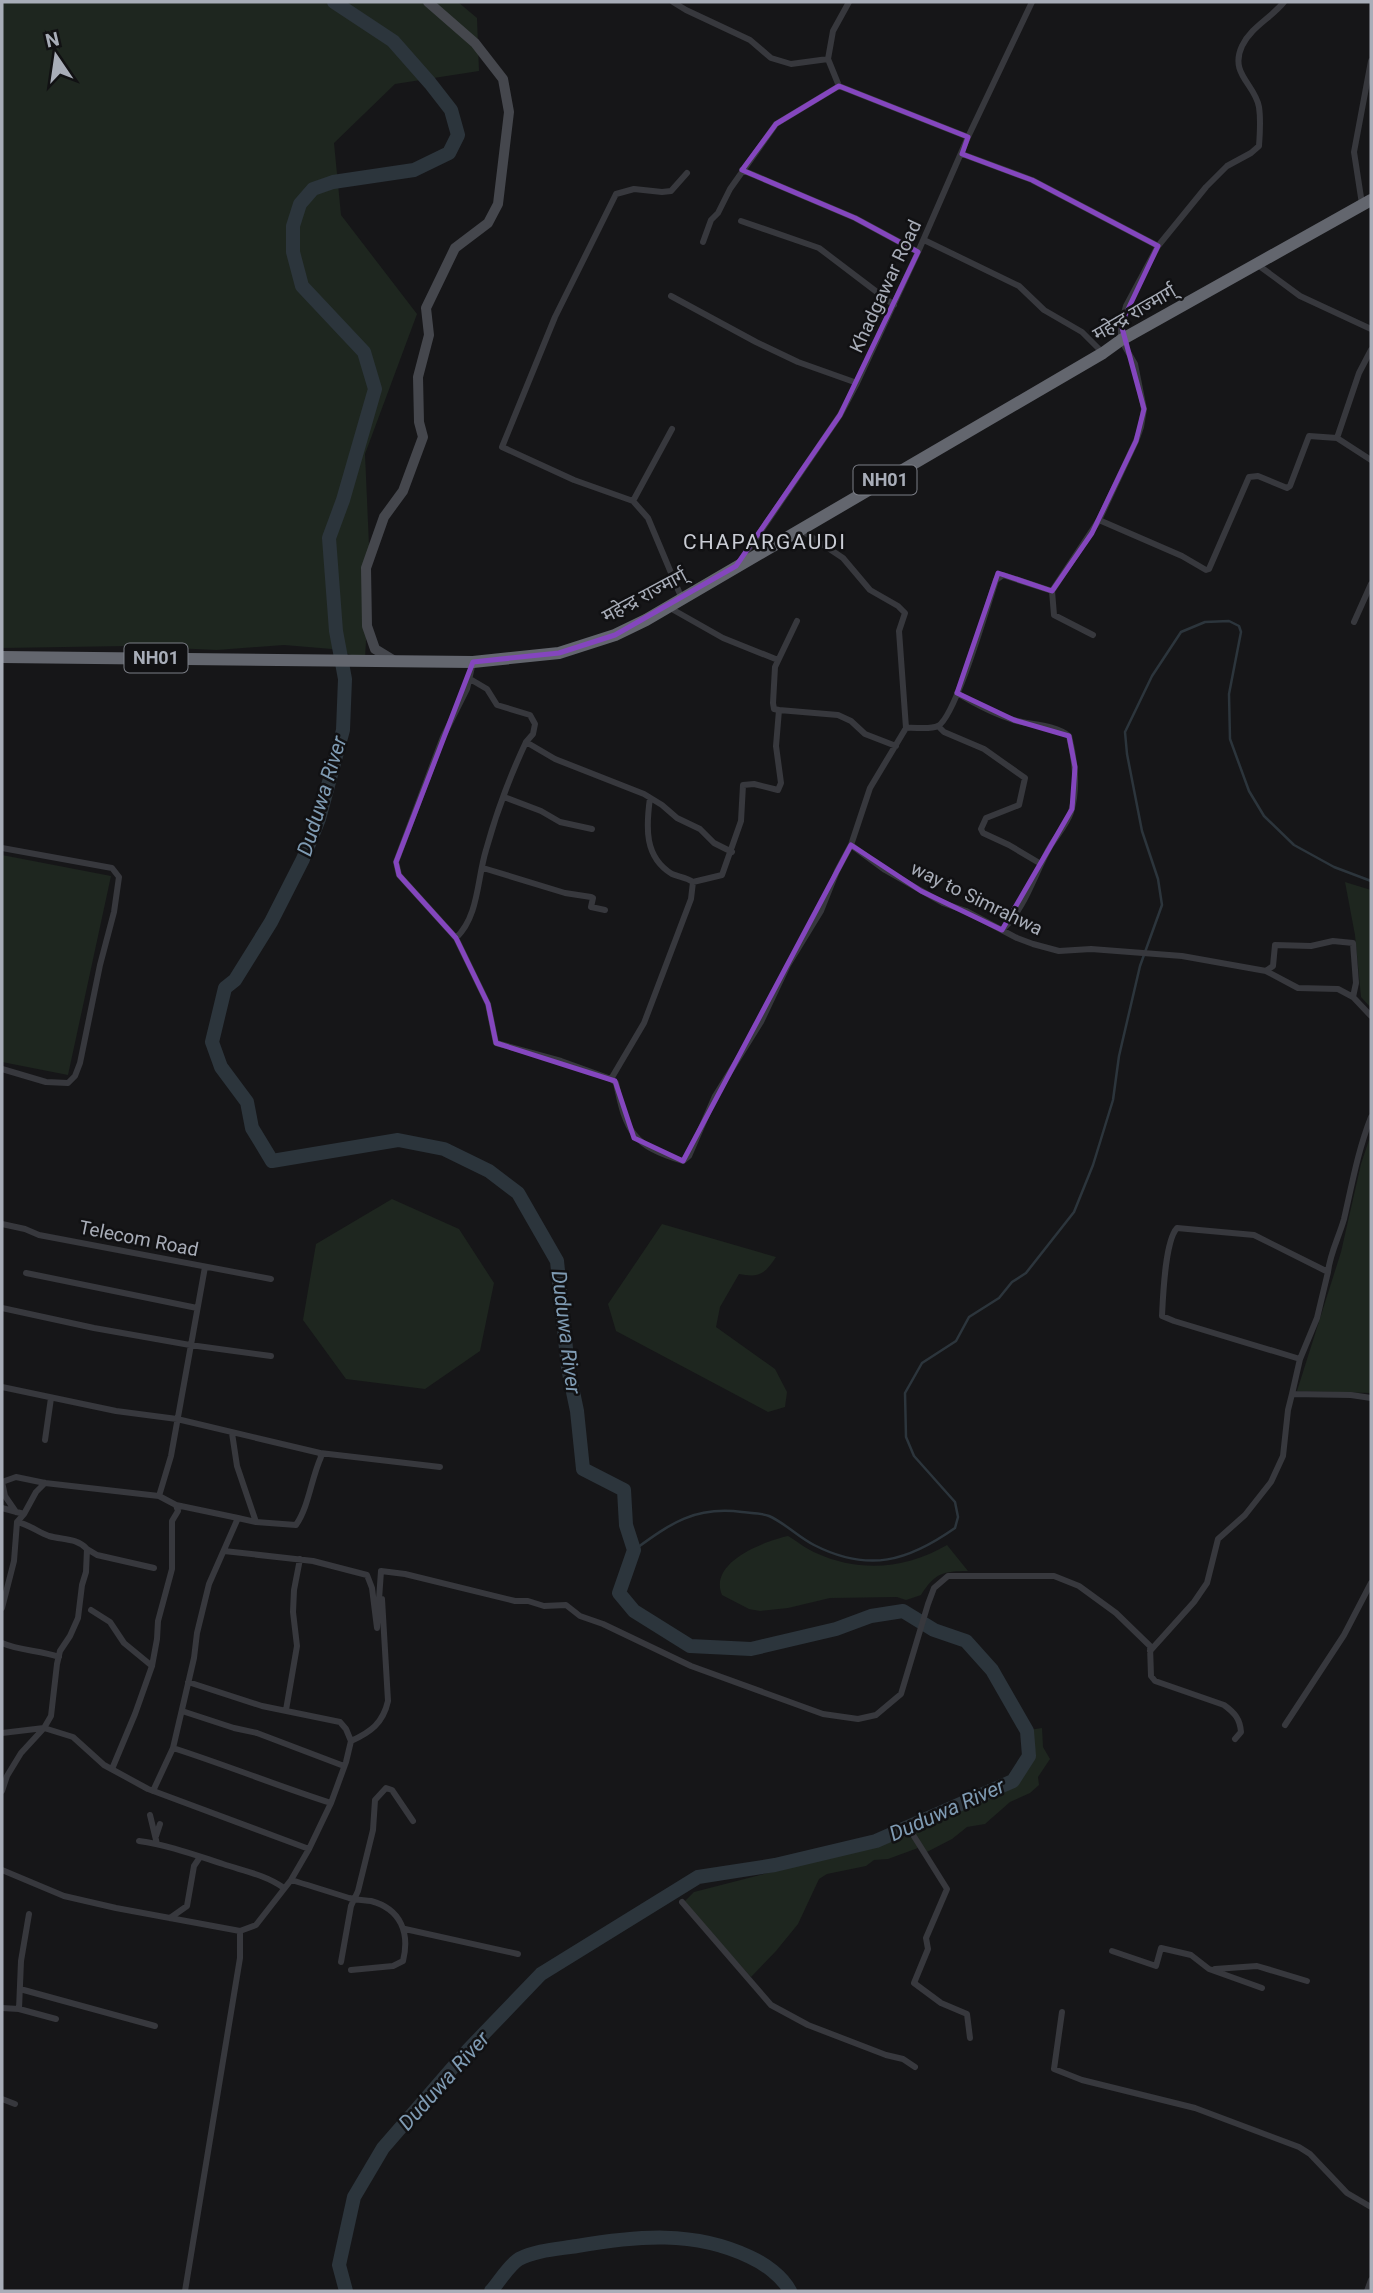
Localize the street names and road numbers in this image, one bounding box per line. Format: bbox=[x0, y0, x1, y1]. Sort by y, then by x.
street label: Khadgawar Road bbox=[845, 216, 926, 356]
street label: महेन्द्र राज्मार्ग् bbox=[1088, 278, 1183, 346]
road number: NH01 bbox=[854, 466, 917, 494]
street label: महेन्द्र राज्मार्ग् bbox=[598, 562, 693, 627]
road number: NH01 bbox=[124, 644, 188, 672]
street label: way to Simrahwa bbox=[907, 857, 1046, 940]
street label: Telecom Road bbox=[77, 1216, 200, 1261]

